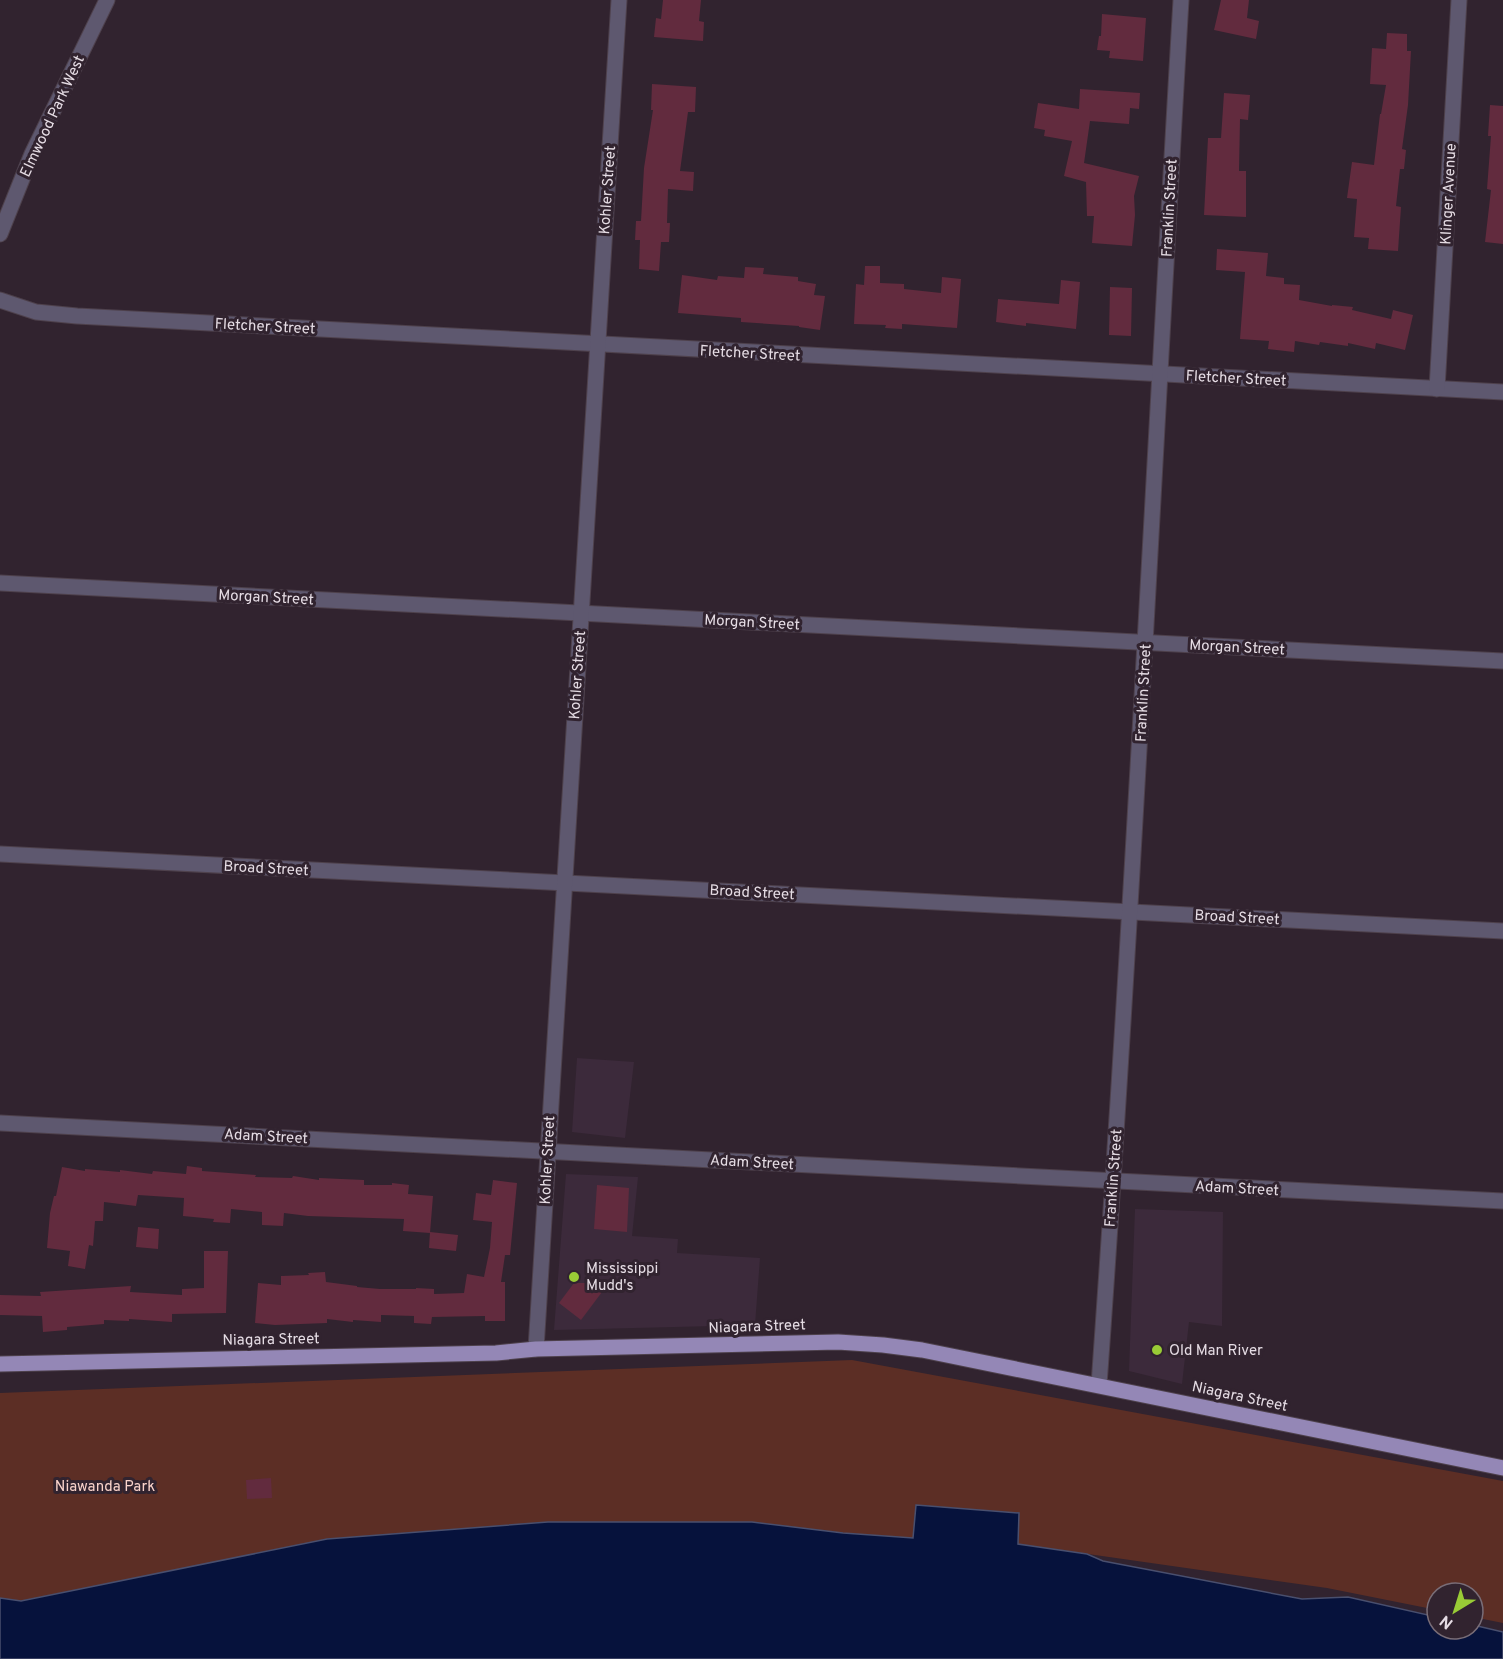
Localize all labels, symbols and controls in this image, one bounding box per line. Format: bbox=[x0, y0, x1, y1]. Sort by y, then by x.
street label: Elmwood Park West bbox=[17, 53, 90, 181]
street label: Klinger Avenue bbox=[1437, 143, 1462, 245]
street label: Kohler Street bbox=[596, 145, 621, 235]
street label: Franklin Street bbox=[1158, 158, 1183, 258]
street label: Fletcher Street bbox=[214, 315, 316, 340]
street label: Fletcher Street bbox=[699, 342, 801, 367]
street label: Fletcher Street bbox=[1185, 367, 1287, 392]
street label: Morgan Street bbox=[218, 587, 314, 610]
street label: Morgan Street bbox=[704, 612, 800, 635]
street label: Kohler Street bbox=[566, 630, 591, 720]
street label: Morgan Street bbox=[1189, 637, 1285, 660]
street label: Franklin Street bbox=[1132, 643, 1157, 743]
street label: Broad Street bbox=[223, 858, 309, 881]
street label: Broad Street bbox=[709, 882, 795, 905]
street label: Broad Street bbox=[1194, 907, 1280, 930]
street label: Kohler Street bbox=[537, 1115, 560, 1205]
street label: Adam Street bbox=[223, 1126, 308, 1149]
street label: Franklin Street bbox=[1102, 1128, 1127, 1228]
street label: Adam Street bbox=[709, 1152, 794, 1175]
street label: Adam Street bbox=[1194, 1178, 1279, 1201]
place label: Mississippi Mudd's bbox=[586, 1260, 658, 1296]
marker: Mississippi Mudd's bbox=[567, 1270, 581, 1284]
street label: Niagara Street bbox=[708, 1316, 806, 1339]
street label: Niagara Street bbox=[222, 1330, 320, 1351]
place label: Old Man River bbox=[1169, 1342, 1263, 1361]
marker: Old Man River bbox=[1150, 1343, 1164, 1357]
street label: Niagara Street bbox=[1190, 1378, 1289, 1417]
park label: Niawanda Park bbox=[55, 1478, 155, 1497]
north arrow bbox=[1425, 1581, 1485, 1641]
text: N bbox=[1436, 1610, 1458, 1633]

